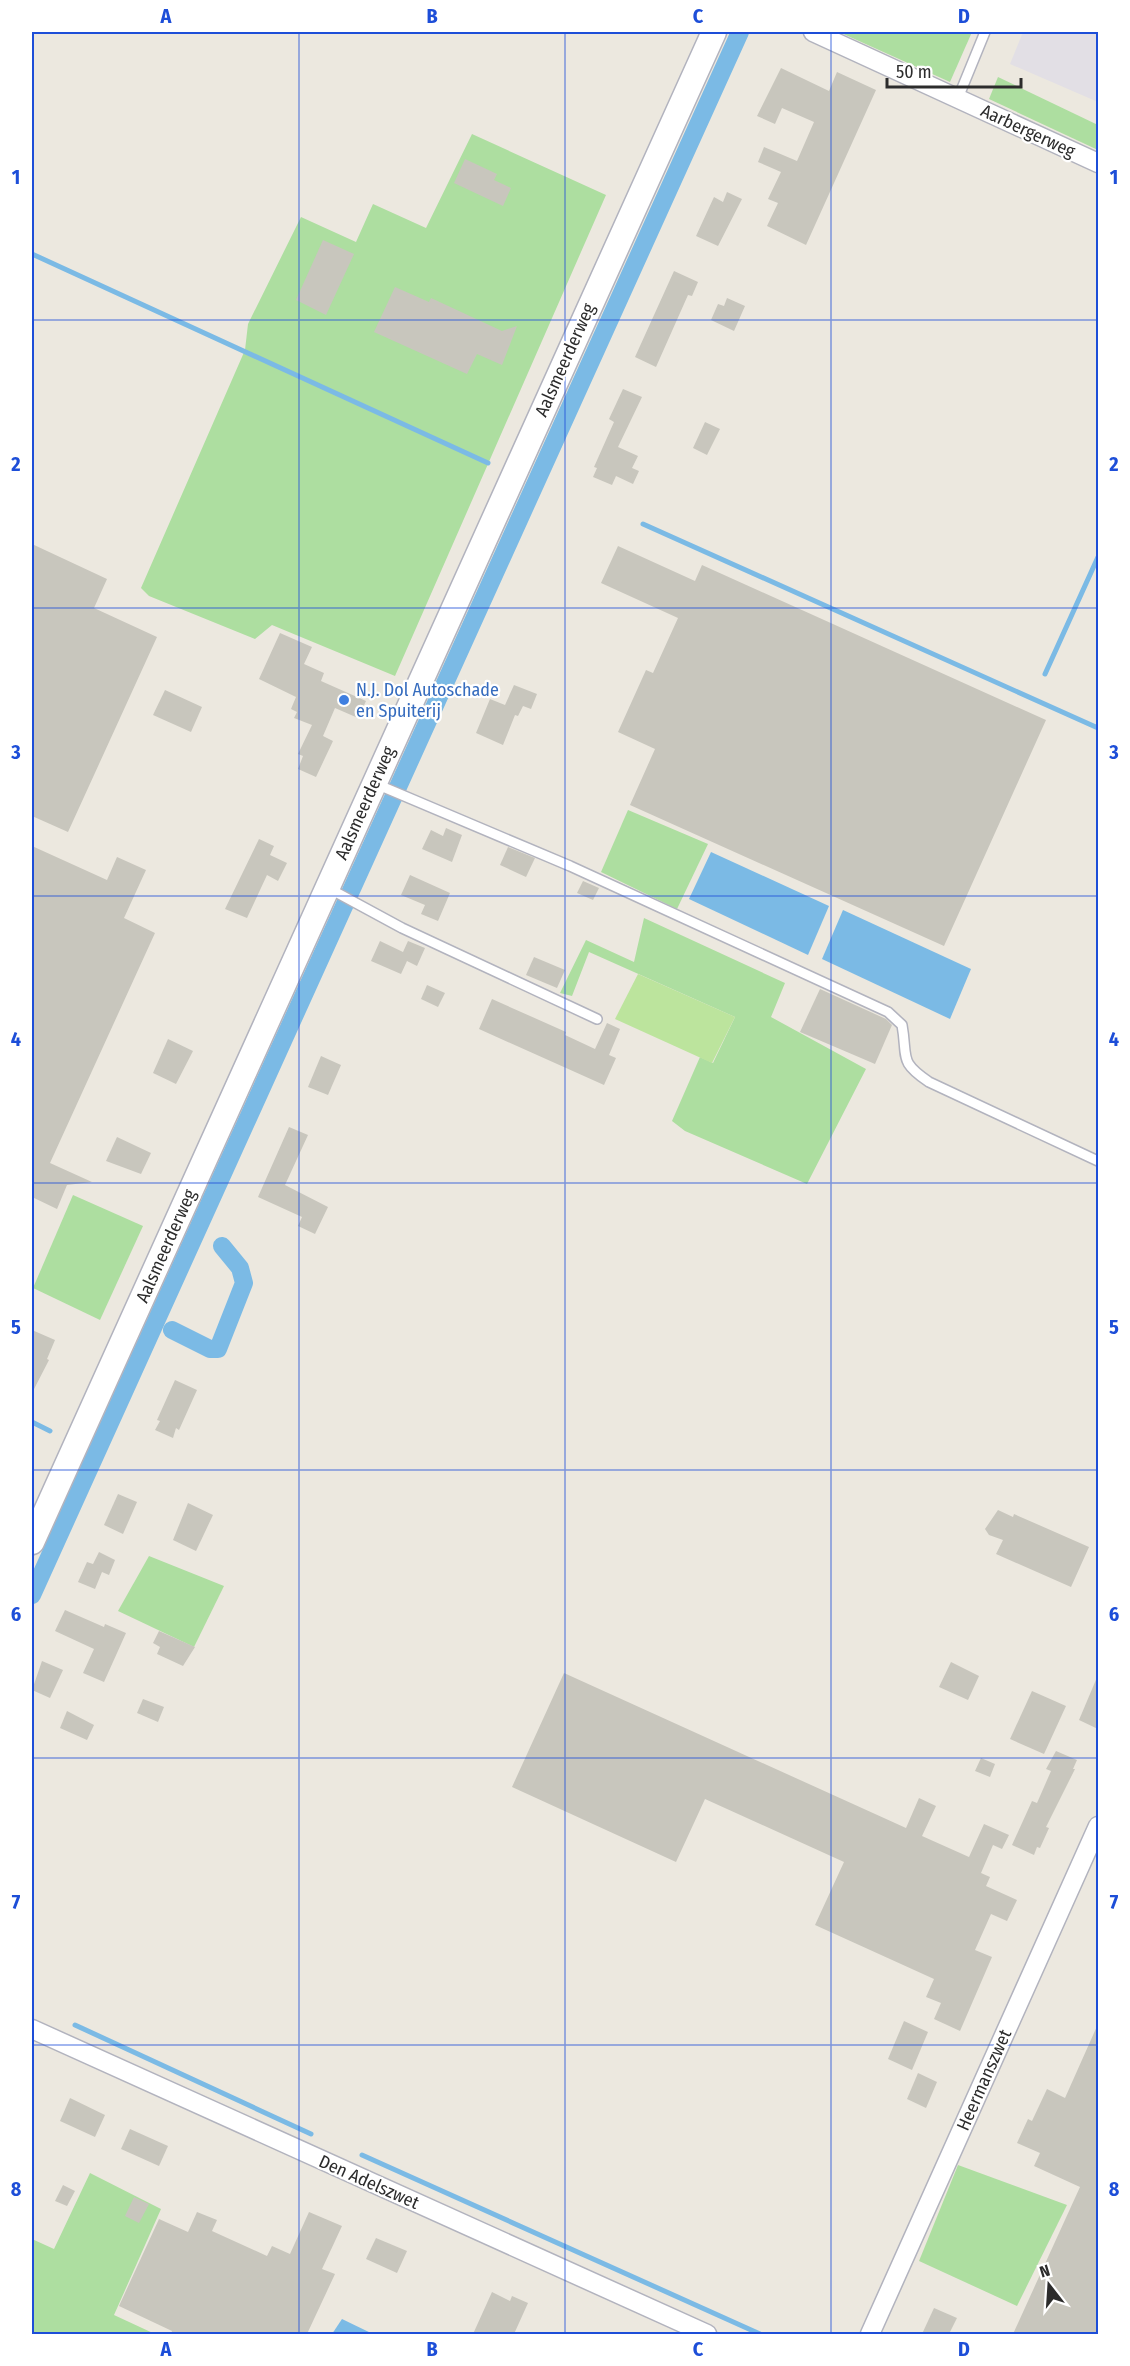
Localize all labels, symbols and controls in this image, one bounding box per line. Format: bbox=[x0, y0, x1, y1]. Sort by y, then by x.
text: A bbox=[160, 4, 173, 28]
text: B bbox=[426, 4, 438, 28]
text: C bbox=[693, 4, 704, 28]
text: D bbox=[958, 4, 970, 28]
scale bar bbox=[887, 51, 1020, 89]
text: 50 m bbox=[896, 61, 932, 83]
street label: Aarbergerweg bbox=[977, 100, 1079, 163]
text: 1 bbox=[12, 165, 20, 189]
text: 1 bbox=[1110, 165, 1118, 189]
street label: Aalsmeerderweg bbox=[530, 299, 600, 420]
text: 2 bbox=[10, 452, 21, 476]
text: 2 bbox=[1108, 452, 1119, 476]
place label: N.J. Dol Autoschade en Spuiterij bbox=[356, 679, 499, 722]
marker: N.J. Dol Autoschade en Spuiterij bbox=[337, 693, 351, 707]
text: 3 bbox=[10, 740, 21, 764]
text: 3 bbox=[1108, 740, 1119, 764]
street label: Aalsmeerderweg bbox=[330, 742, 400, 863]
text: 4 bbox=[11, 1027, 21, 1051]
text: 4 bbox=[1109, 1027, 1119, 1051]
street label: Aalsmeerderweg bbox=[131, 1185, 201, 1306]
text: 5 bbox=[11, 1315, 21, 1339]
text: 5 bbox=[1109, 1315, 1119, 1339]
text: 6 bbox=[11, 1602, 21, 1626]
text: 6 bbox=[1109, 1602, 1119, 1626]
text: 7 bbox=[12, 1890, 21, 1914]
text: 7 bbox=[1110, 1890, 1119, 1914]
street label: Heermanszwet bbox=[952, 2026, 1016, 2134]
street label: Den Adelszwet bbox=[316, 2150, 423, 2214]
text: 8 bbox=[11, 2177, 22, 2201]
text: 8 bbox=[1109, 2177, 1120, 2201]
north arrow bbox=[1019, 2255, 1079, 2315]
text: N bbox=[1037, 2261, 1052, 2282]
text: A bbox=[160, 2337, 173, 2361]
text: B bbox=[426, 2337, 438, 2361]
text: C bbox=[693, 2337, 704, 2361]
text: D bbox=[958, 2337, 970, 2361]

